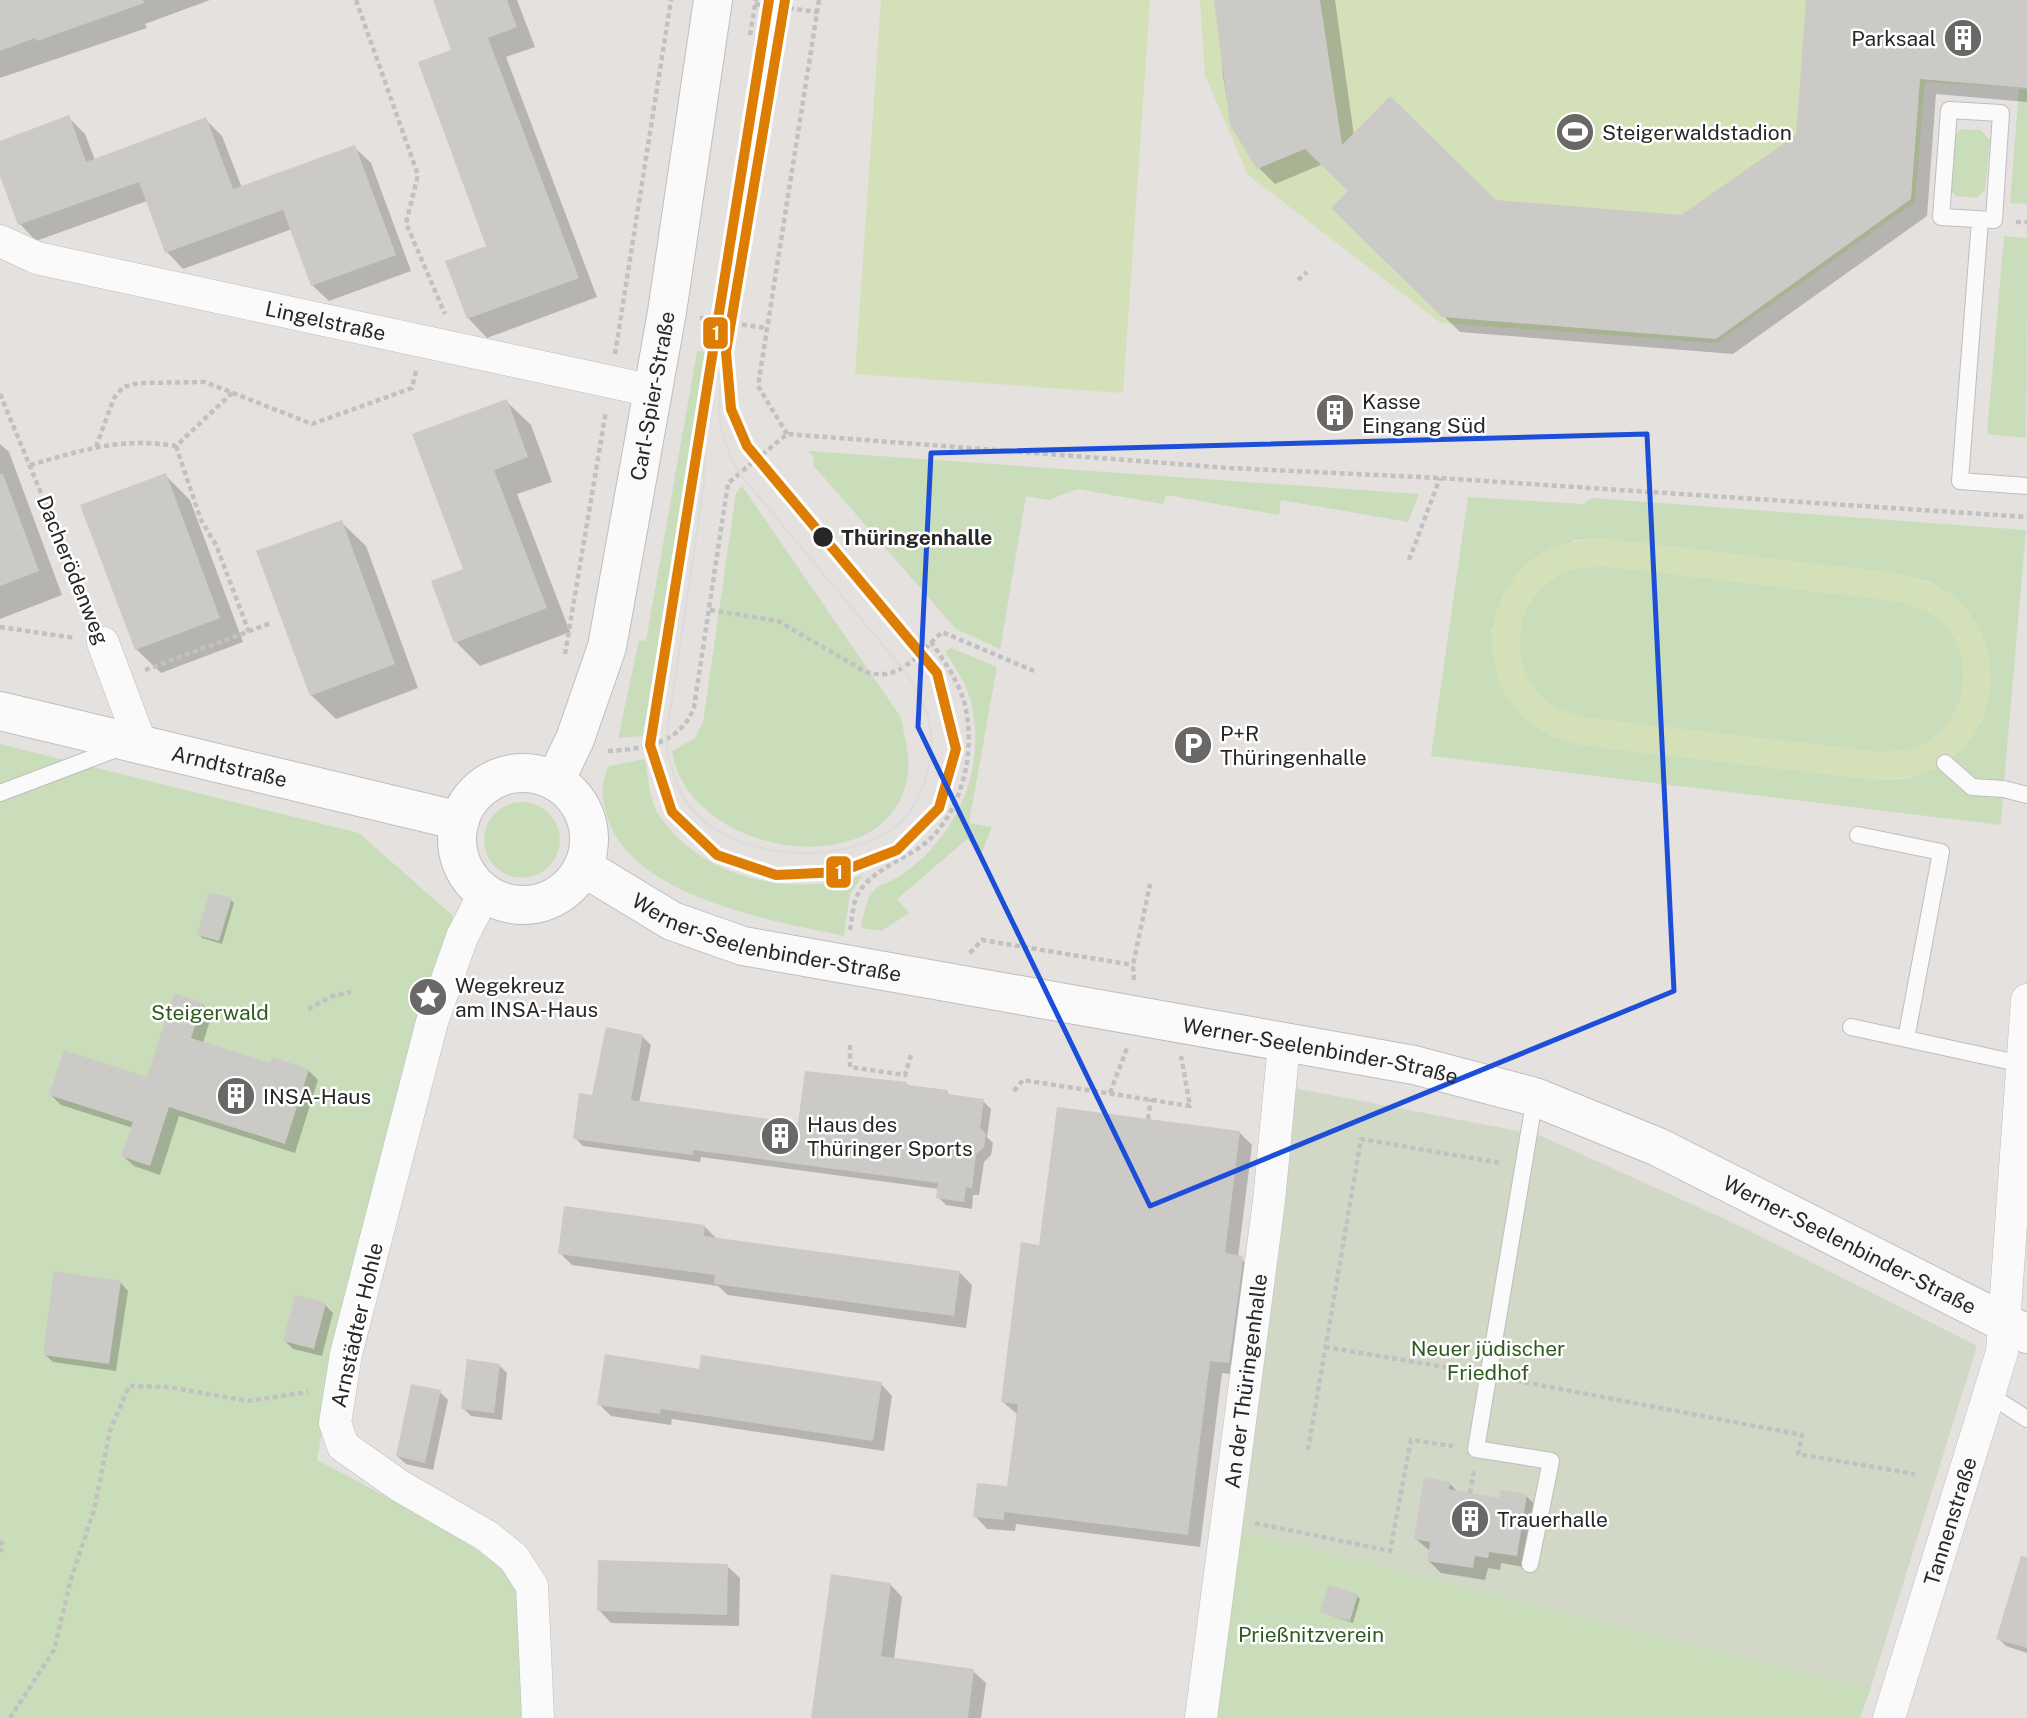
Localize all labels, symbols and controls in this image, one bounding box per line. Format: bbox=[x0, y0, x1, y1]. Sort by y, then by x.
building icon: Parksaal bbox=[1942, 17, 1984, 59]
place label: Parksaal bbox=[1851, 26, 1936, 51]
sports icon: Steigerwaldstadion bbox=[1554, 111, 1596, 153]
place label: Steigerwaldstadion bbox=[1602, 120, 1792, 145]
street label: Lingelstraße bbox=[263, 295, 388, 345]
street label: Carl-Spier-Straße bbox=[625, 309, 679, 483]
line badge: 1 bbox=[702, 316, 729, 350]
text: 1 bbox=[712, 322, 720, 344]
place label: Kasse Eingang Süd bbox=[1362, 389, 1486, 438]
building icon: Kasse Eingang Süd bbox=[1314, 392, 1356, 434]
street label: Dacherödenweg bbox=[32, 492, 114, 648]
marker: Thüringenhalle bbox=[811, 525, 835, 549]
place label: Thüringenhalle bbox=[841, 525, 992, 550]
place label: P+R Thüringenhalle bbox=[1220, 721, 1367, 770]
parking icon: P+R Thüringenhalle bbox=[1172, 724, 1214, 766]
street label: Arndtstraße bbox=[169, 740, 290, 792]
line badge: 1 bbox=[825, 855, 852, 889]
text: 1 bbox=[835, 861, 843, 883]
street label: Werner-Seelenbinder-Straße bbox=[628, 887, 904, 986]
place label: Wegekreuz am INSA-Haus bbox=[455, 973, 598, 1022]
place icon: Wegekreuz am INSA-Haus bbox=[407, 976, 449, 1018]
park label: Steigerwald bbox=[151, 1000, 269, 1025]
street label: Werner-Seelenbinder-Straße bbox=[1180, 1012, 1461, 1089]
building icon: INSA-Haus bbox=[215, 1075, 257, 1117]
place label: INSA-Haus bbox=[263, 1084, 371, 1109]
place label: Haus des Thüringer Sports bbox=[807, 1112, 973, 1161]
building icon: Haus des Thüringer Sports bbox=[759, 1115, 801, 1157]
street label: Werner-Seelenbinder-Straße bbox=[1719, 1170, 1981, 1319]
street label: Arnstädter Hohle bbox=[326, 1240, 388, 1410]
street label: An der Thüringenhalle bbox=[1219, 1272, 1272, 1490]
park label: Neuer jüdischer Friedhof bbox=[1411, 1336, 1565, 1385]
street label: Tannenstraße bbox=[1918, 1454, 1981, 1589]
building icon: Trauerhalle bbox=[1449, 1498, 1491, 1540]
place label: Trauerhalle bbox=[1497, 1507, 1608, 1532]
park label: Prießnitzverein bbox=[1238, 1622, 1384, 1647]

